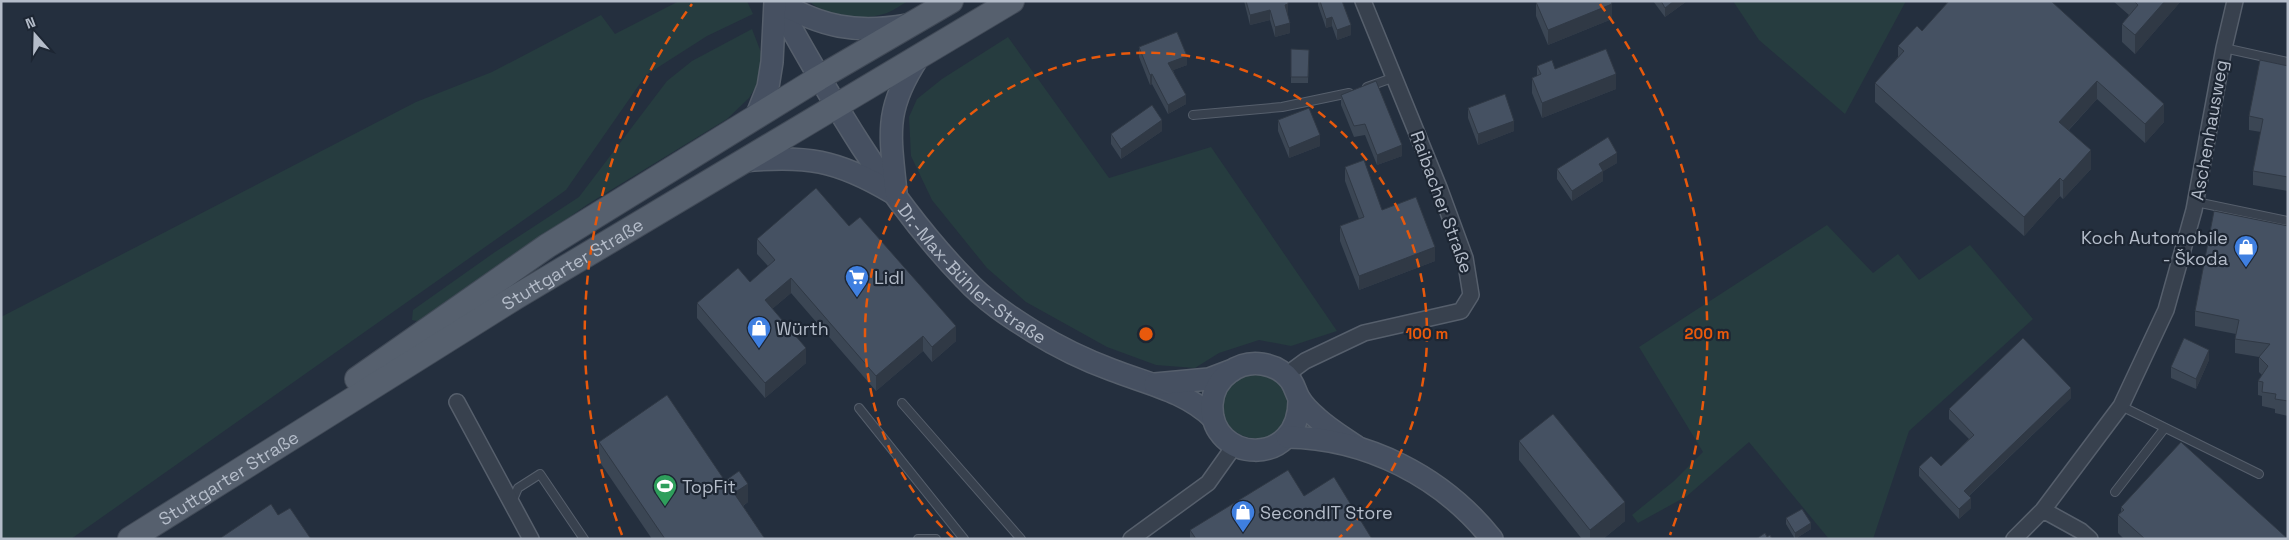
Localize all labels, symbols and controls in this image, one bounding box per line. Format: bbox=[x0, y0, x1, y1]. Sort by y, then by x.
north arrow bbox=[10, 10, 60, 60]
text: N bbox=[23, 13, 38, 33]
street label: Aschenhausweg bbox=[2185, 58, 2233, 202]
street label: Raibacher Straße bbox=[1406, 128, 1478, 276]
street label: Dr.-Max-Bühler-Straße bbox=[894, 199, 1051, 348]
street label: Stuttgarter Straße bbox=[497, 212, 647, 315]
place label: Koch Automobile - Škoda bbox=[2081, 226, 2228, 270]
shop icon: Koch Automobile - Škoda bbox=[2233, 234, 2259, 268]
supermarket icon: Lidl bbox=[844, 264, 870, 298]
place label: Lidl bbox=[874, 266, 904, 289]
shop icon: Würth bbox=[746, 315, 772, 349]
place label: Würth bbox=[776, 317, 829, 340]
text: 100 m bbox=[1406, 324, 1448, 343]
text: 200 m bbox=[1685, 324, 1729, 343]
centre of rings bbox=[1137, 325, 1155, 343]
street label: Stuttgarter Straße bbox=[154, 425, 303, 530]
sports icon: TopFit bbox=[652, 473, 678, 507]
place label: TopFit bbox=[682, 475, 736, 498]
shop icon: SecondIT Store bbox=[1230, 499, 1256, 533]
place label: SecondIT Store bbox=[1260, 501, 1393, 524]

